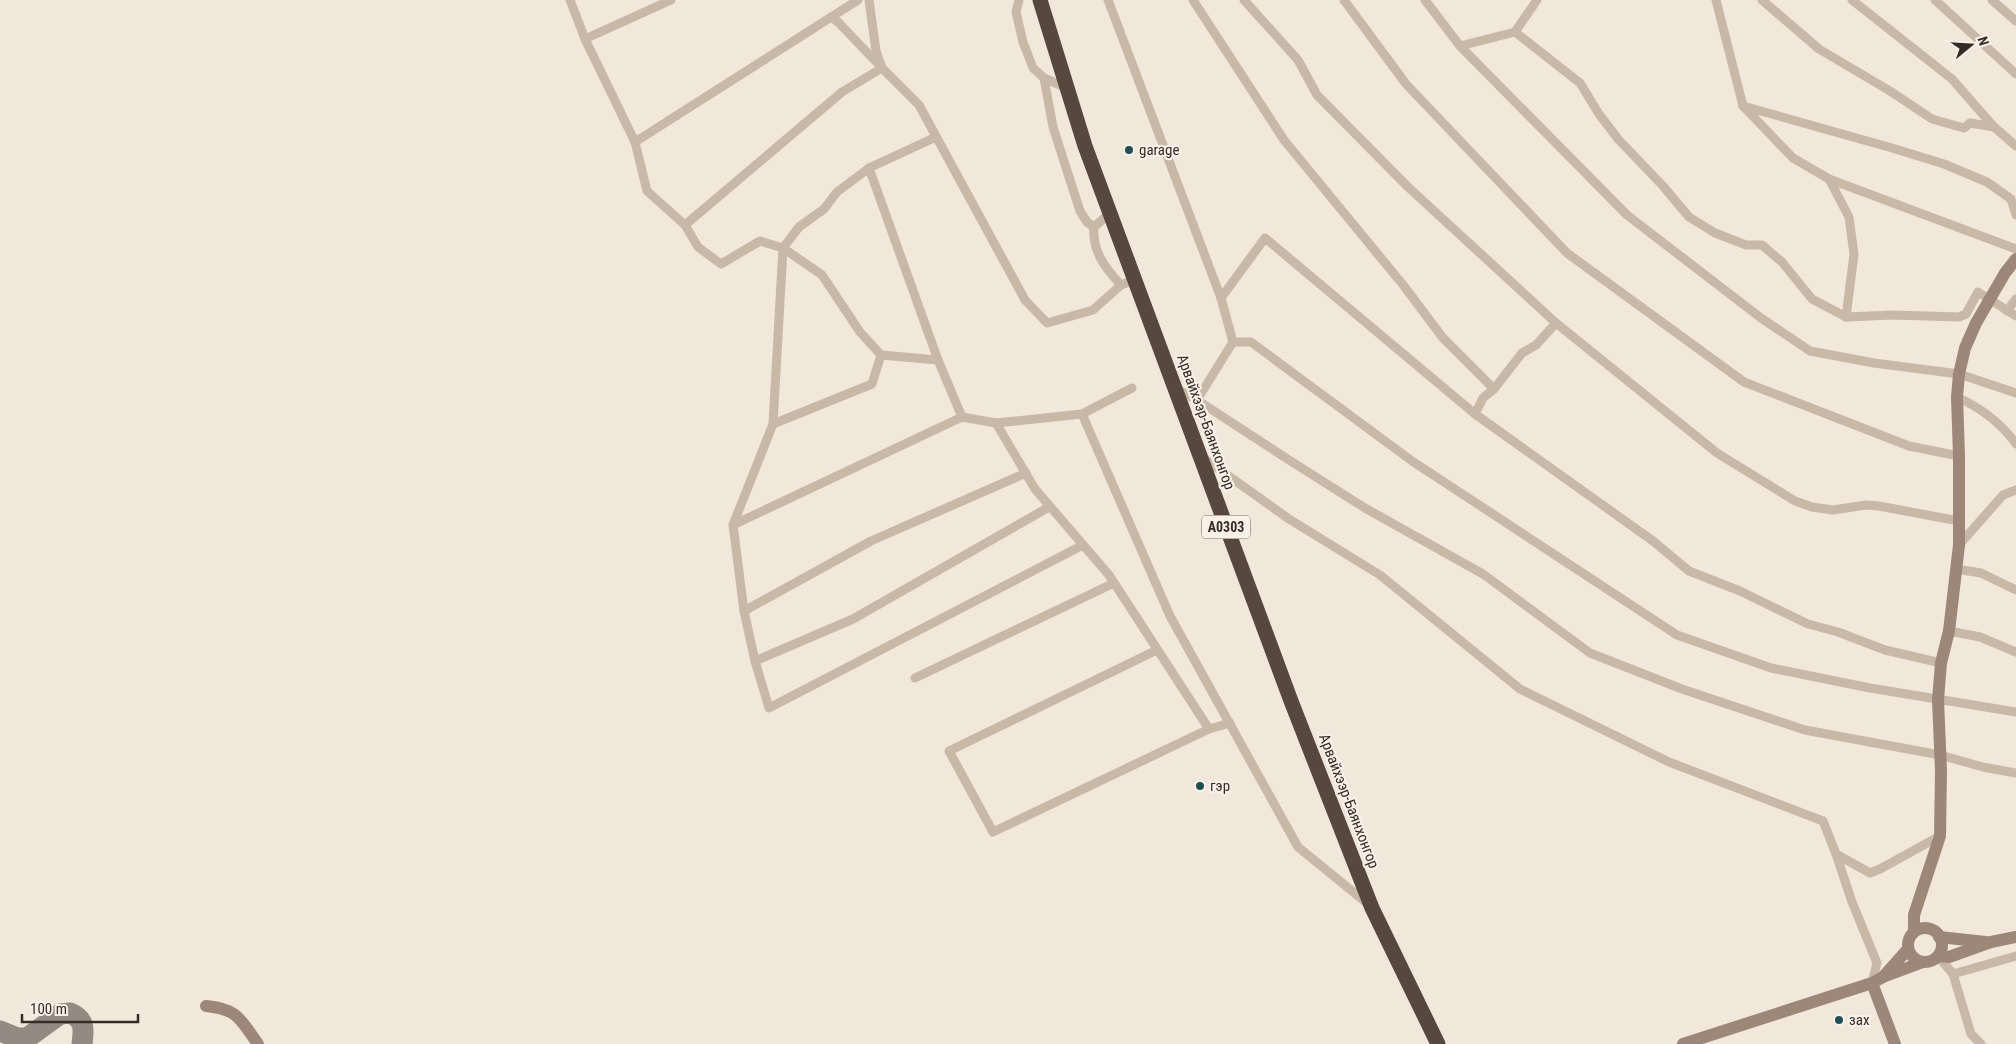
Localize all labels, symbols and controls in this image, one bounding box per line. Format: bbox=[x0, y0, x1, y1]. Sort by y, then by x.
north arrow bbox=[1946, 20, 1996, 70]
text: N bbox=[1974, 34, 1992, 48]
place label: garage bbox=[1139, 141, 1179, 159]
marker: garage bbox=[1123, 144, 1135, 156]
street label: Арвайхээр-Баянхонгор bbox=[1173, 352, 1239, 492]
road number: A0303 bbox=[1202, 516, 1250, 538]
street label: Арвайхээр-Баянхонгор bbox=[1315, 731, 1383, 871]
place label: гэр bbox=[1210, 777, 1230, 795]
marker: гэр bbox=[1194, 780, 1206, 792]
scale bar bbox=[22, 992, 139, 1024]
text: 100 m bbox=[30, 1000, 67, 1018]
place label: зах bbox=[1849, 1011, 1870, 1029]
marker: зах bbox=[1833, 1014, 1845, 1026]

